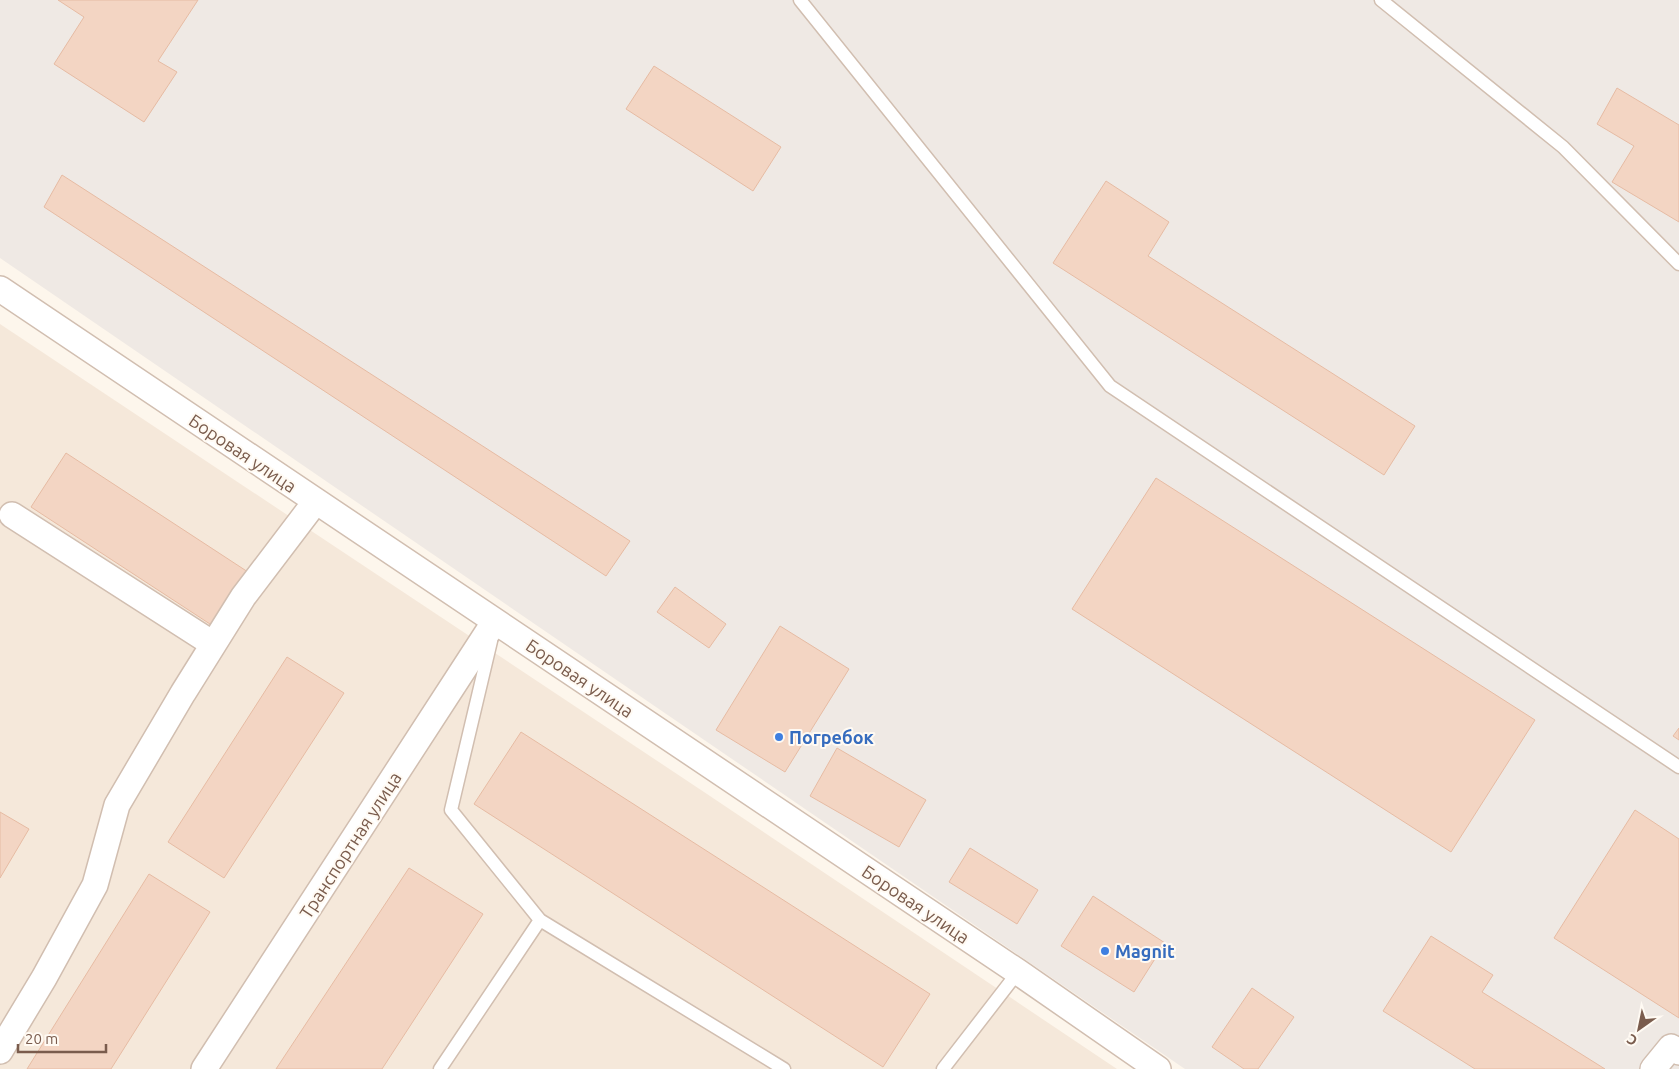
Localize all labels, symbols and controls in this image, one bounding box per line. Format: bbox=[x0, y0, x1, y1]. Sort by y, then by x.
street label: Боровая улица bbox=[186, 410, 300, 496]
street label: Боровая улица bbox=[523, 635, 637, 721]
place label: Погребок bbox=[789, 727, 874, 747]
marker: Погребок bbox=[773, 731, 785, 743]
street label: Транспортная улица bbox=[295, 768, 405, 922]
street label: Боровая улица bbox=[859, 861, 973, 947]
place label: Magnit bbox=[1115, 941, 1175, 961]
marker: Magnit bbox=[1099, 945, 1111, 957]
north arrow bbox=[1614, 1004, 1664, 1054]
scale bar bbox=[18, 1022, 105, 1054]
text: 20 m bbox=[25, 1030, 58, 1047]
text: С bbox=[1624, 1031, 1640, 1049]

